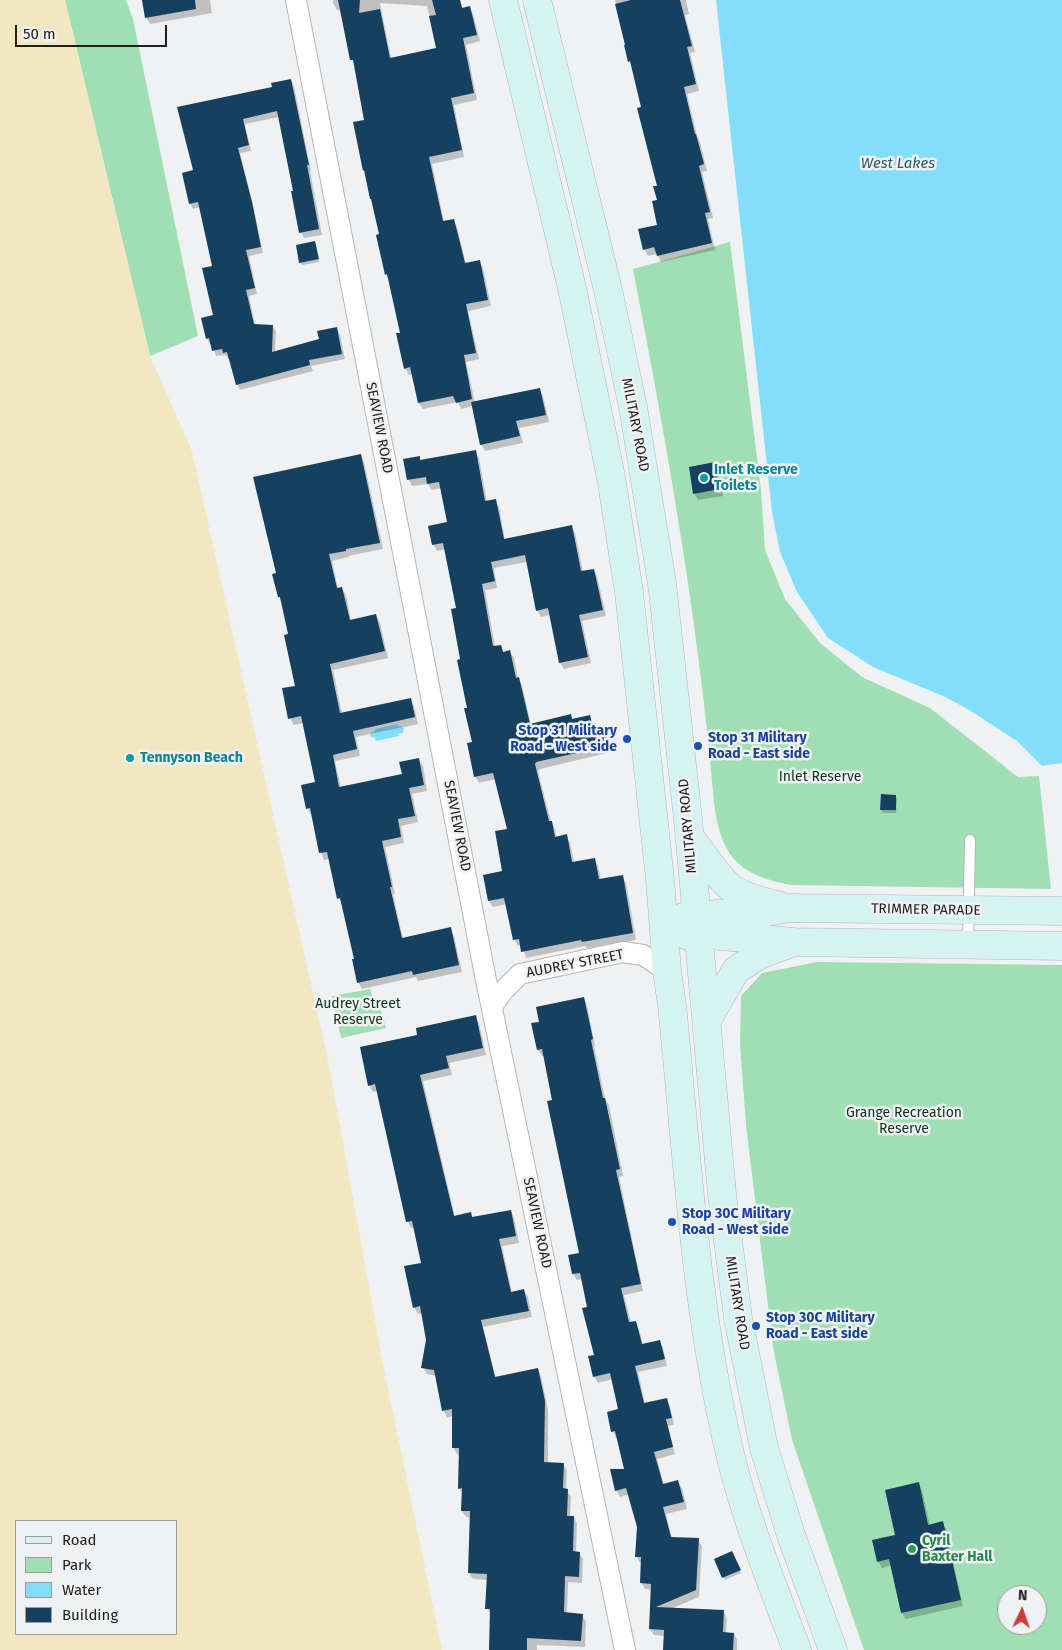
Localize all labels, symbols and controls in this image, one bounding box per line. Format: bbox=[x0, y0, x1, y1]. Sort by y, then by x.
scale bar bbox=[18, 15, 170, 47]
text: 50 m bbox=[23, 25, 56, 43]
water label: West Lakes bbox=[861, 155, 935, 173]
street label: MILITARY ROAD bbox=[618, 377, 652, 473]
street label: SEAVIEW ROAD bbox=[362, 381, 396, 475]
place label: Inlet Reserve Toilets bbox=[714, 462, 798, 494]
marker: Inlet Reserve Toilets bbox=[698, 472, 710, 484]
place label: Stop 31 Military Road - West side bbox=[510, 723, 617, 756]
place label: Stop 31 Military Road - East side bbox=[708, 730, 810, 762]
marker: Stop 31 Military Road - West side bbox=[621, 733, 633, 745]
marker: Stop 31 Military Road - East side bbox=[692, 740, 704, 752]
place label: Tennyson Beach bbox=[140, 750, 243, 766]
marker: Tennyson Beach bbox=[124, 752, 136, 764]
park label: Inlet Reserve bbox=[779, 769, 861, 785]
street label: MILITARY ROAD bbox=[675, 778, 701, 874]
street label: SEAVIEW ROAD bbox=[440, 779, 474, 873]
street label: TRIMMER PARADE bbox=[871, 901, 981, 919]
street label: AUDREY STREET bbox=[525, 946, 625, 982]
park label: Audrey Street Reserve bbox=[315, 996, 401, 1028]
park label: Grange Recreation Reserve bbox=[846, 1105, 962, 1138]
street label: SEAVIEW ROAD bbox=[519, 1176, 555, 1270]
place label: Stop 30C Military Road - West side bbox=[682, 1206, 791, 1238]
marker: Stop 30C Military Road - West side bbox=[666, 1216, 678, 1228]
street label: MILITARY ROAD bbox=[721, 1255, 753, 1351]
place label: Stop 30C Military Road - East side bbox=[766, 1310, 875, 1342]
marker: Stop 30C Military Road - East side bbox=[750, 1320, 762, 1332]
legend bbox=[15, 1520, 178, 1635]
text: Road bbox=[62, 1531, 97, 1549]
place label: Cyril Baxter Hall bbox=[922, 1533, 992, 1565]
marker: Cyril Baxter Hall bbox=[906, 1543, 918, 1555]
text: Park bbox=[62, 1556, 92, 1574]
text: Water bbox=[62, 1581, 101, 1599]
north arrow bbox=[997, 1585, 1047, 1635]
text: N bbox=[1018, 1587, 1028, 1604]
text: Building bbox=[62, 1606, 118, 1624]

